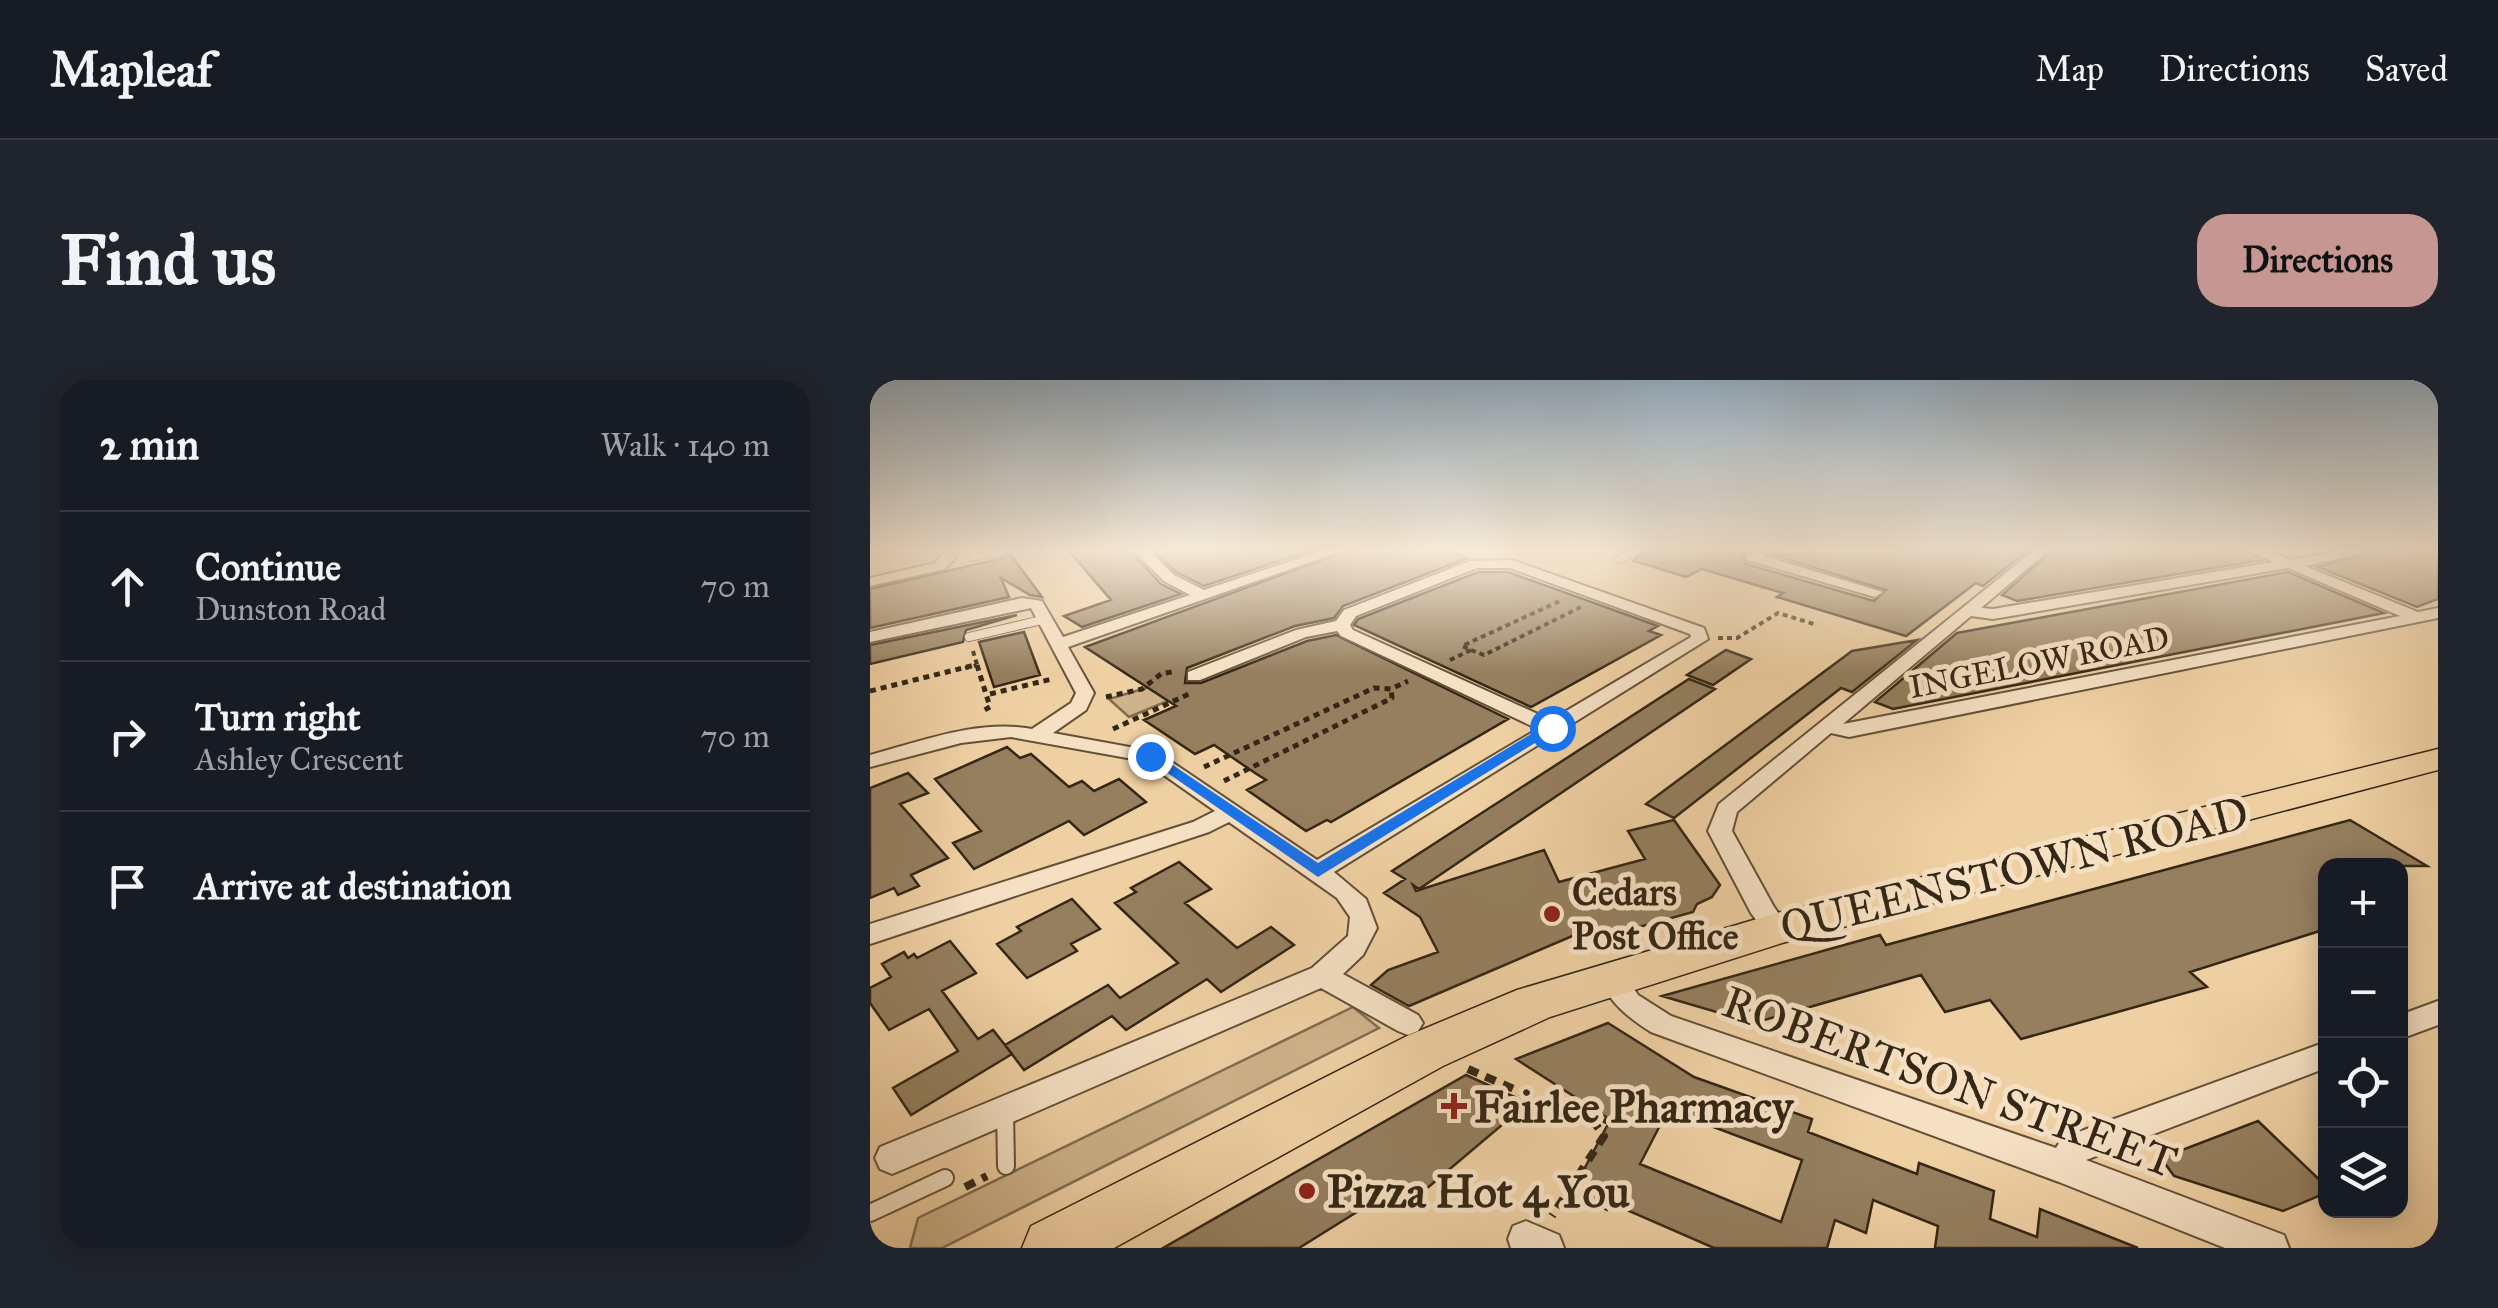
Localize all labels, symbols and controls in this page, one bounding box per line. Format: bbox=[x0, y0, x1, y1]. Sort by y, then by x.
text: Mapleaf bbox=[50, 40, 213, 99]
text: Map bbox=[2036, 48, 2104, 91]
text: Directions bbox=[2159, 48, 2310, 91]
text: Saved bbox=[2365, 48, 2448, 91]
button: Directions bbox=[2197, 214, 2438, 307]
text: Find us bbox=[60, 218, 276, 303]
text: 2 min bbox=[100, 419, 199, 471]
text: Walk · 140 m bbox=[600, 426, 770, 465]
text: Continue bbox=[195, 544, 341, 590]
icon: ahead bbox=[100, 559, 155, 614]
text: 70 m bbox=[701, 567, 770, 606]
text: Dunston Road bbox=[195, 590, 386, 629]
street label: INGELOW ROAD bbox=[1906, 618, 2173, 707]
text: Turn right bbox=[195, 694, 361, 740]
route start bbox=[1530, 706, 1576, 752]
icon: right bbox=[100, 709, 155, 764]
text: 70 m bbox=[701, 717, 770, 756]
route end bbox=[1128, 734, 1174, 780]
text: Ashley Crescent bbox=[195, 740, 404, 779]
street label: QUEENSTOWN ROAD bbox=[1774, 785, 2254, 954]
map controls bbox=[2318, 858, 2408, 1218]
button: + bbox=[2318, 858, 2408, 948]
icon: arrive bbox=[100, 859, 155, 914]
text: Arrive at destination bbox=[195, 863, 512, 909]
place label: Cedars Post Office bbox=[1572, 869, 1739, 959]
marker: Cedars Post Office bbox=[1541, 903, 1563, 925]
button: − bbox=[2318, 948, 2408, 1038]
street label: ROBERTSON STREET bbox=[1715, 974, 2184, 1189]
button: locate bbox=[2318, 1038, 2408, 1128]
place label: Fairlee Pharmacy bbox=[1474, 1079, 1795, 1134]
marker: Fairlee Pharmacy bbox=[1443, 1095, 1465, 1117]
button: layers bbox=[2318, 1128, 2408, 1218]
place label: Pizza Hot 4 You bbox=[1327, 1164, 1630, 1219]
marker: Pizza Hot 4 You bbox=[1296, 1180, 1318, 1202]

